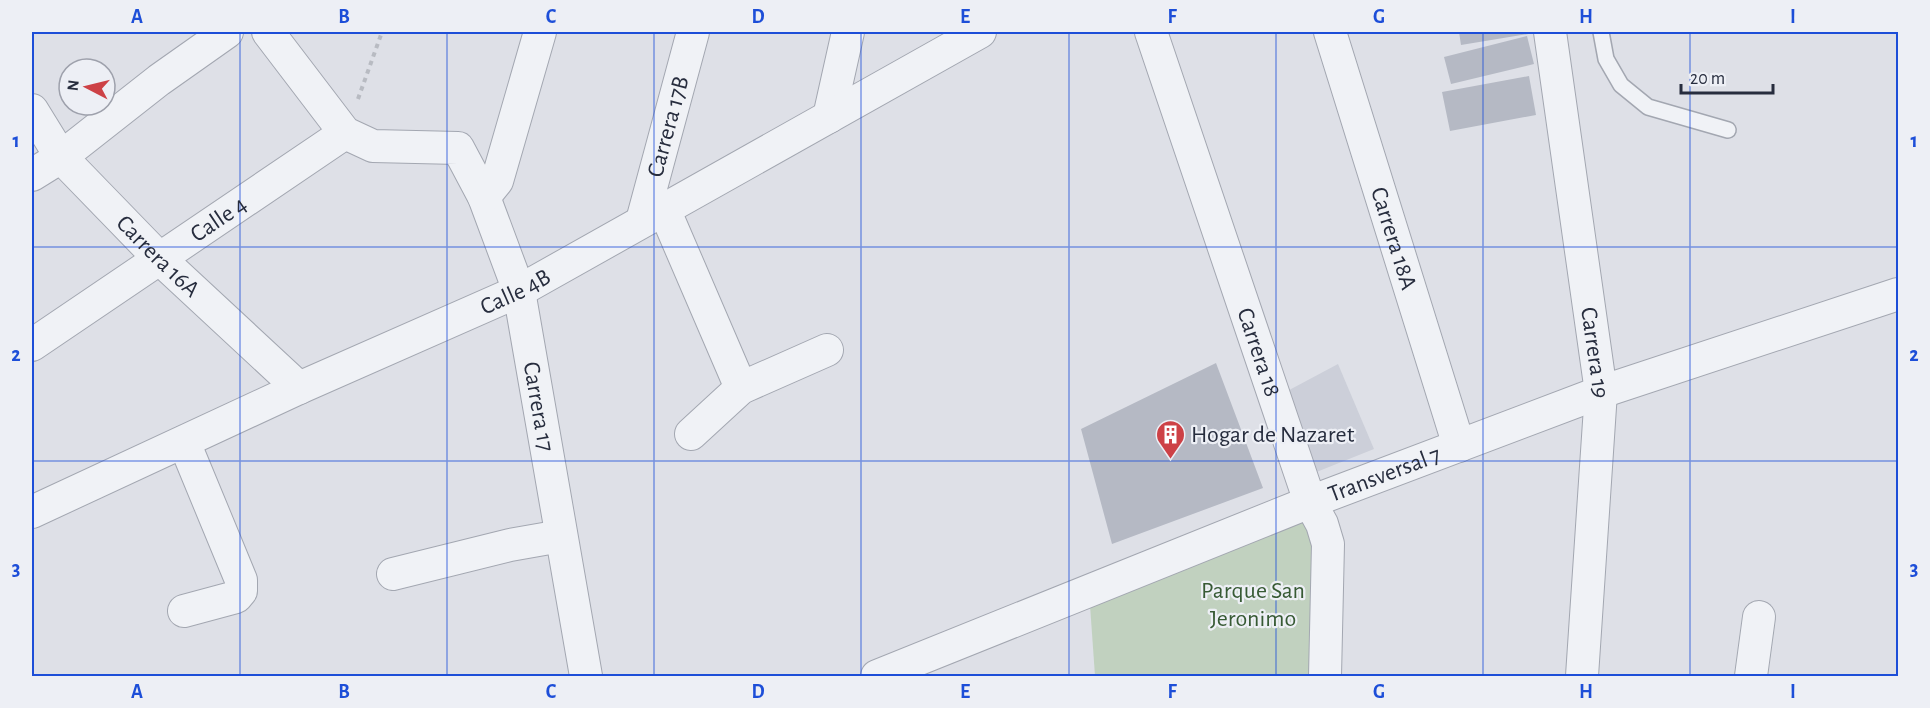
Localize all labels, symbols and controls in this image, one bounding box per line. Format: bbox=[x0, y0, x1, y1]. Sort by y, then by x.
text: A bbox=[131, 7, 143, 27]
text: B bbox=[338, 7, 350, 27]
text: C bbox=[546, 7, 557, 27]
text: D bbox=[751, 7, 765, 27]
text: E bbox=[960, 7, 970, 27]
text: F bbox=[1167, 7, 1177, 27]
text: G bbox=[1373, 7, 1385, 27]
text: H bbox=[1579, 7, 1593, 27]
text: I bbox=[1790, 7, 1796, 27]
north arrow bbox=[57, 57, 117, 117]
scale bar bbox=[1681, 57, 1772, 95]
text: 20 m bbox=[1690, 70, 1725, 88]
street label: Carrera 17B bbox=[643, 73, 694, 180]
text: N bbox=[64, 79, 82, 92]
text: 1 bbox=[12, 131, 20, 151]
text: 1 bbox=[1910, 131, 1918, 151]
street label: Carrera 18A bbox=[1366, 184, 1421, 293]
street label: Calle 4 bbox=[186, 192, 251, 247]
street label: Carrera 16A bbox=[111, 211, 204, 302]
street label: Calle 4B bbox=[477, 265, 555, 320]
street label: Carrera 18 bbox=[1232, 305, 1285, 400]
street label: Carrera 19 bbox=[1576, 306, 1612, 399]
text: 2 bbox=[11, 345, 21, 365]
text: 2 bbox=[1909, 345, 1919, 365]
street label: Carrera 17 bbox=[519, 360, 558, 454]
building icon: Hogar de Nazaret bbox=[1154, 418, 1186, 460]
place label: Hogar de Nazaret bbox=[1191, 423, 1355, 447]
street label: Transversal 7 bbox=[1325, 443, 1444, 507]
text: 3 bbox=[12, 559, 20, 579]
text: 3 bbox=[1910, 559, 1918, 579]
park label: Parque San Jeronimo bbox=[1201, 579, 1305, 631]
text: A bbox=[131, 682, 143, 702]
text: B bbox=[338, 682, 350, 702]
text: C bbox=[546, 682, 557, 702]
text: D bbox=[751, 682, 765, 702]
text: E bbox=[960, 682, 970, 702]
text: F bbox=[1167, 682, 1177, 702]
text: G bbox=[1373, 682, 1385, 702]
text: H bbox=[1579, 682, 1593, 702]
text: I bbox=[1790, 682, 1796, 702]

